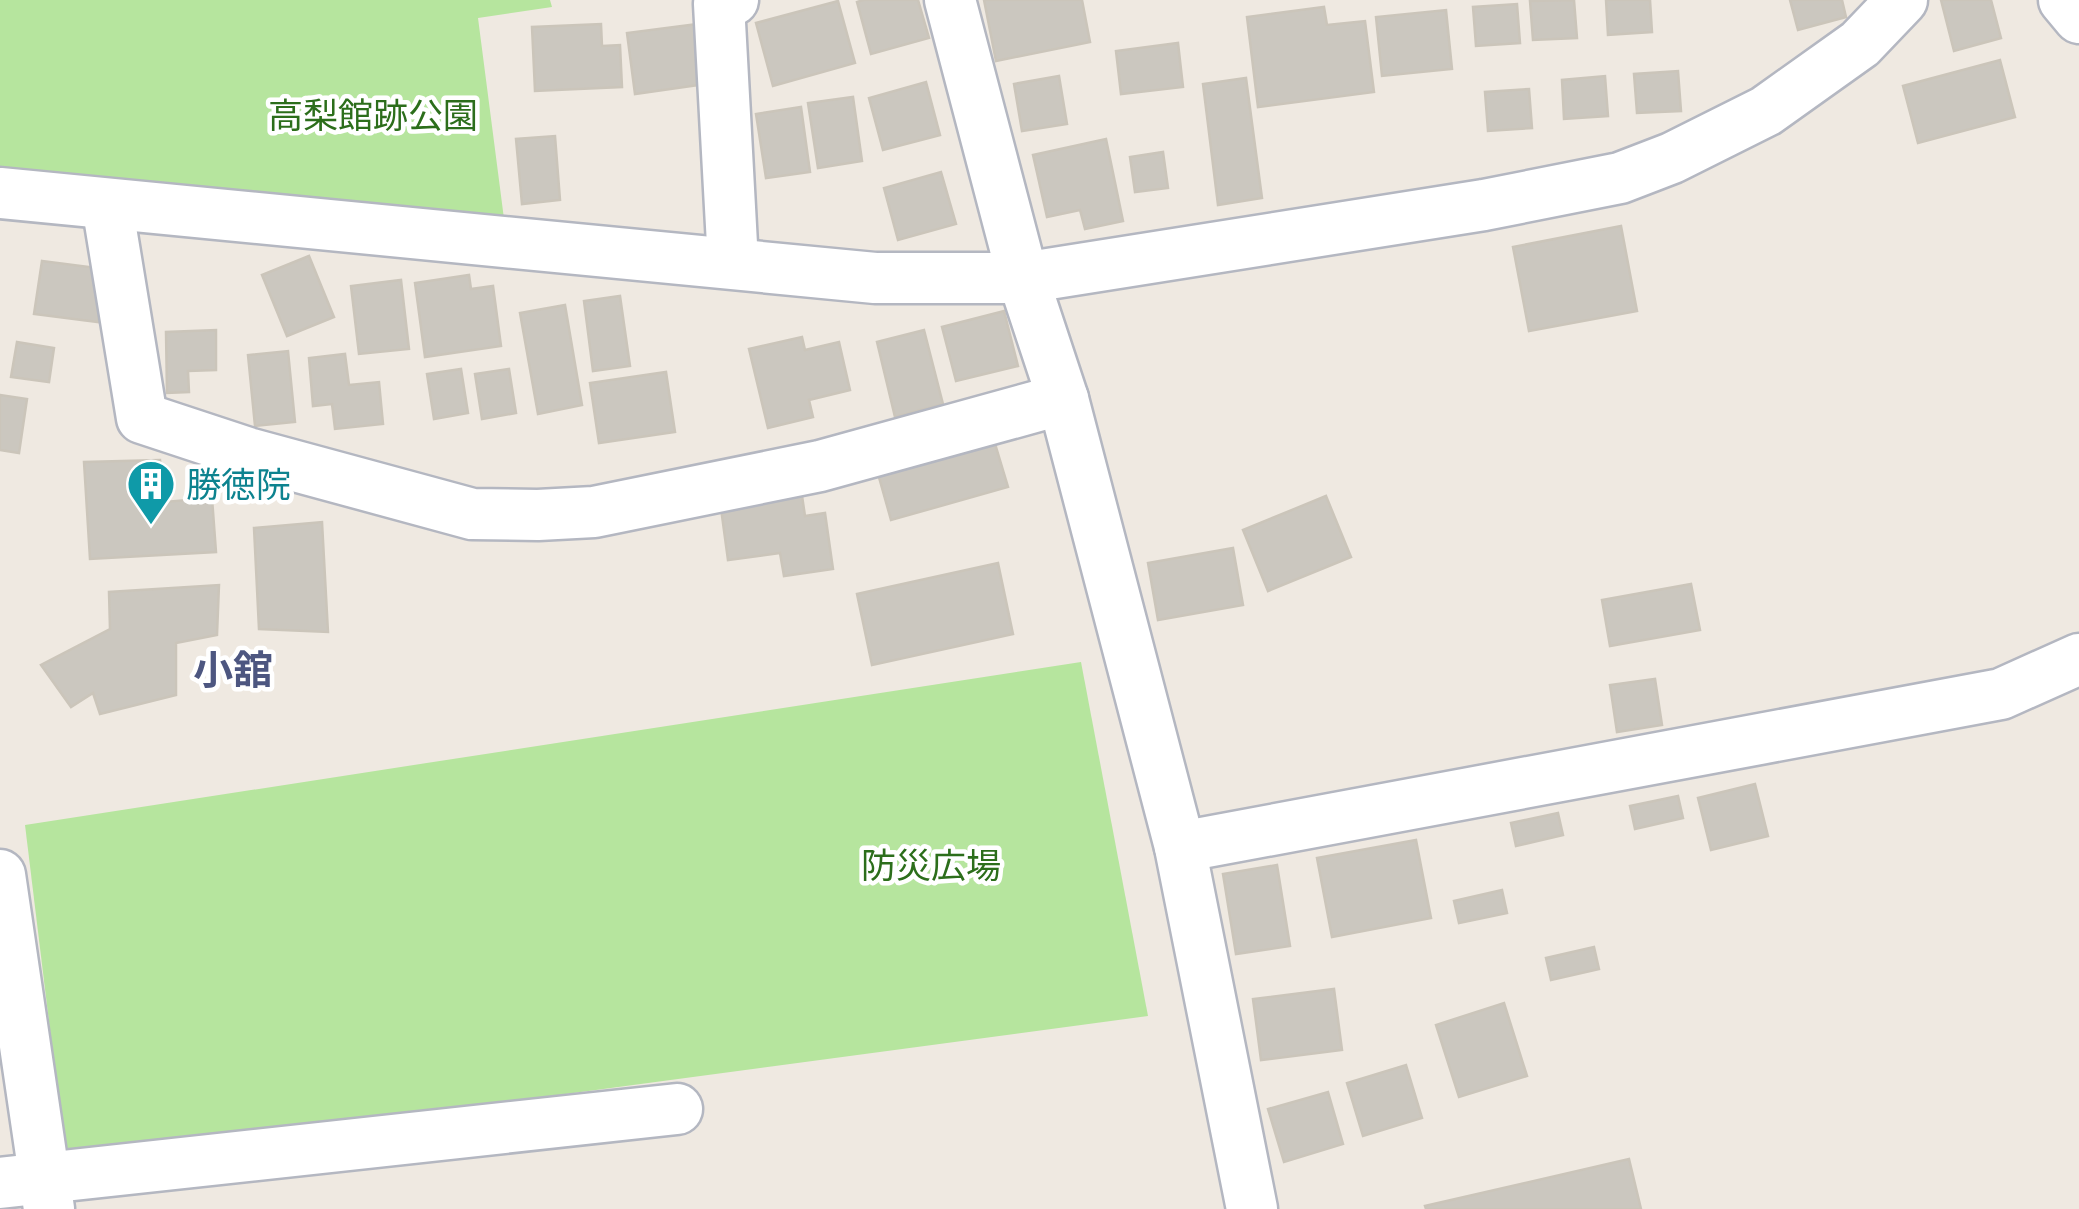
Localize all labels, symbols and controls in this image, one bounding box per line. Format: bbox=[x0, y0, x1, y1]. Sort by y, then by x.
park label: 高梨館跡公園 bbox=[268, 93, 478, 137]
building icon: 勝徳院 bbox=[125, 458, 177, 526]
place label: 勝徳院 bbox=[186, 462, 291, 506]
district label: 小舘 bbox=[193, 644, 273, 694]
park label: 防災広場 bbox=[861, 843, 1001, 887]

